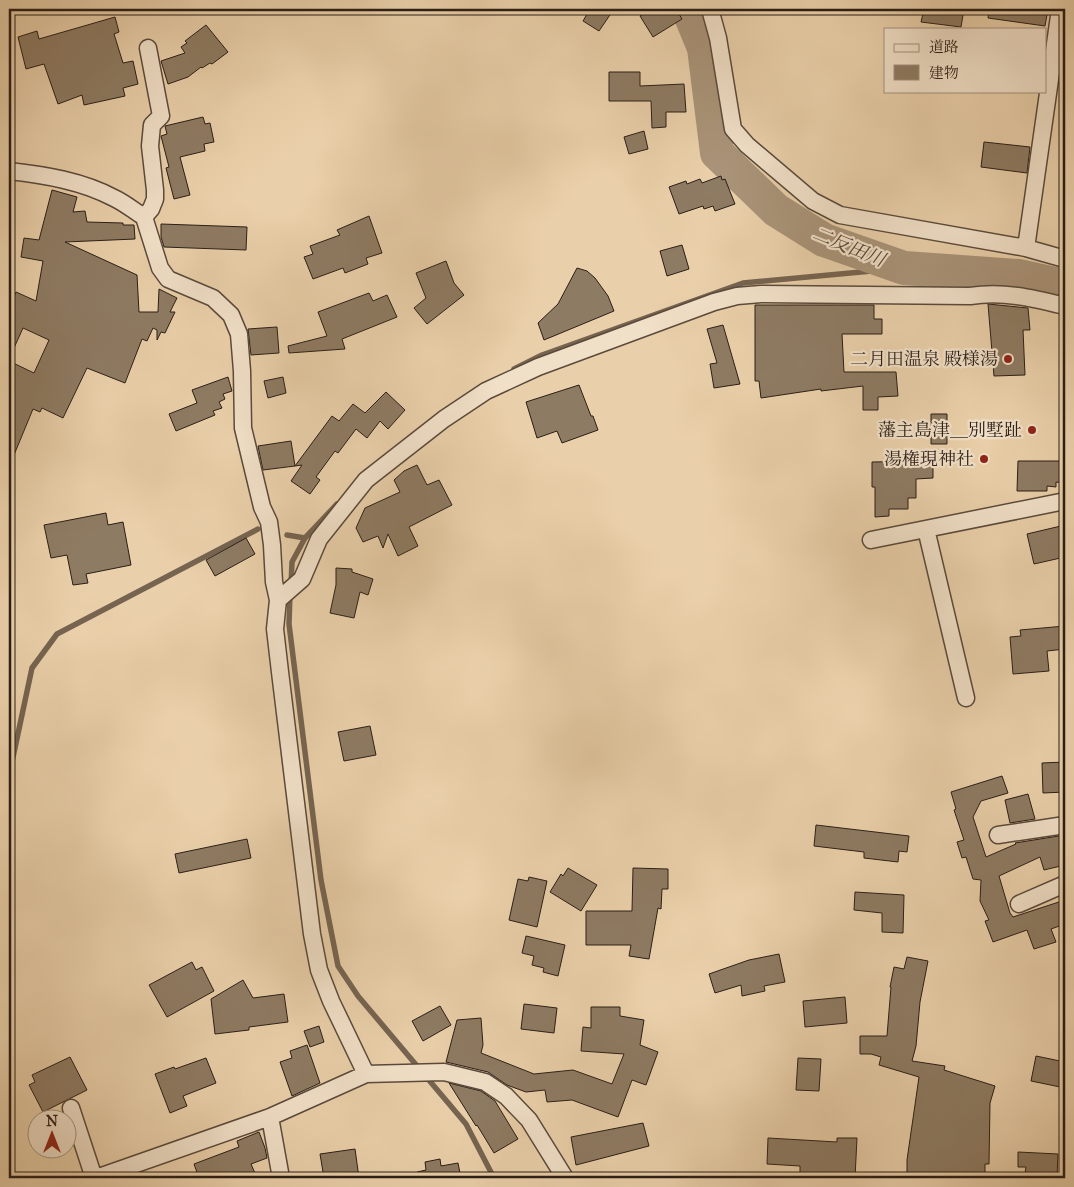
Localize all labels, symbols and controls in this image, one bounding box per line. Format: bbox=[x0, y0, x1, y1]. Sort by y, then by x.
legend bbox=[884, 28, 1046, 92]
text: 道路 bbox=[929, 38, 959, 56]
text: 建物 bbox=[929, 64, 959, 82]
water label: 二反田川 bbox=[809, 222, 890, 272]
place label: 二月田温泉 殿様湯 bbox=[850, 348, 998, 370]
marker: 二月田温泉 殿様湯 bbox=[1002, 353, 1014, 365]
place label: 藩主島津＿別墅趾 bbox=[878, 419, 1022, 441]
marker: 藩主島津＿別墅趾 bbox=[1026, 424, 1038, 436]
place label: 湯権現神社 bbox=[884, 448, 974, 470]
marker: 湯権現神社 bbox=[978, 453, 990, 465]
north arrow bbox=[28, 1110, 78, 1160]
text: N bbox=[46, 1113, 58, 1130]

